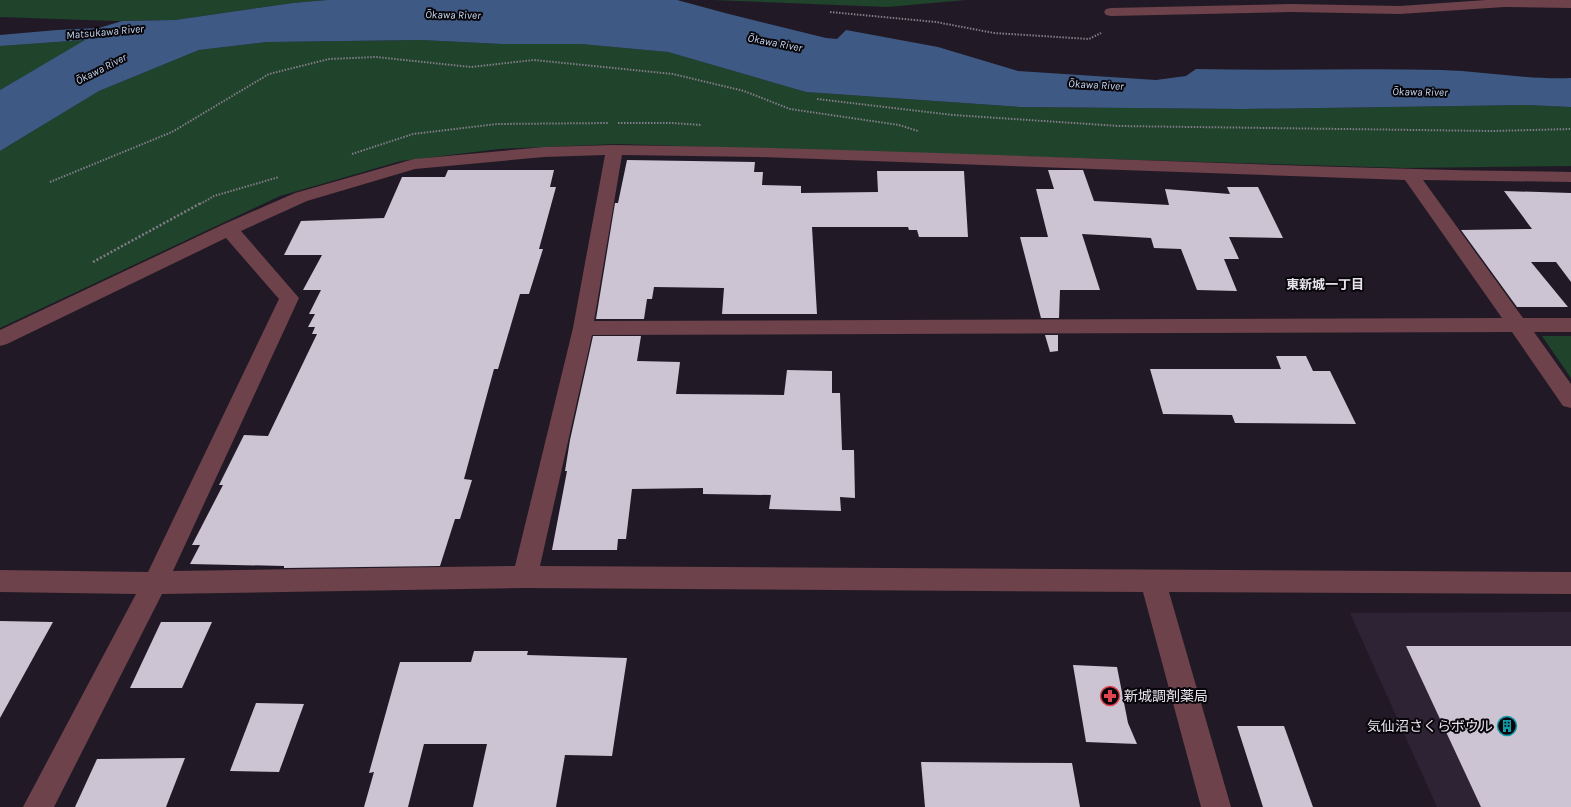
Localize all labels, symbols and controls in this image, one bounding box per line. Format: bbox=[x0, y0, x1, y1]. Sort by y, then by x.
water label: Ōkawa River bbox=[425, 8, 482, 22]
water label: Matsukawa River bbox=[66, 22, 146, 42]
water label: Ōkawa River bbox=[747, 31, 805, 55]
water label: Ōkawa River bbox=[73, 50, 130, 87]
water label: Ōkawa River bbox=[1068, 77, 1125, 93]
water label: Ōkawa River bbox=[1392, 85, 1449, 99]
district label: 東新城一丁目 bbox=[1286, 277, 1364, 292]
pharmacy icon: 新城調剤薬局 bbox=[1099, 685, 1121, 707]
place label: 新城調剤薬局 bbox=[1124, 688, 1208, 705]
building icon: 気仙沼さくらボウル bbox=[1496, 715, 1518, 737]
place label: 気仙沼さくらボウル bbox=[1367, 718, 1493, 735]

